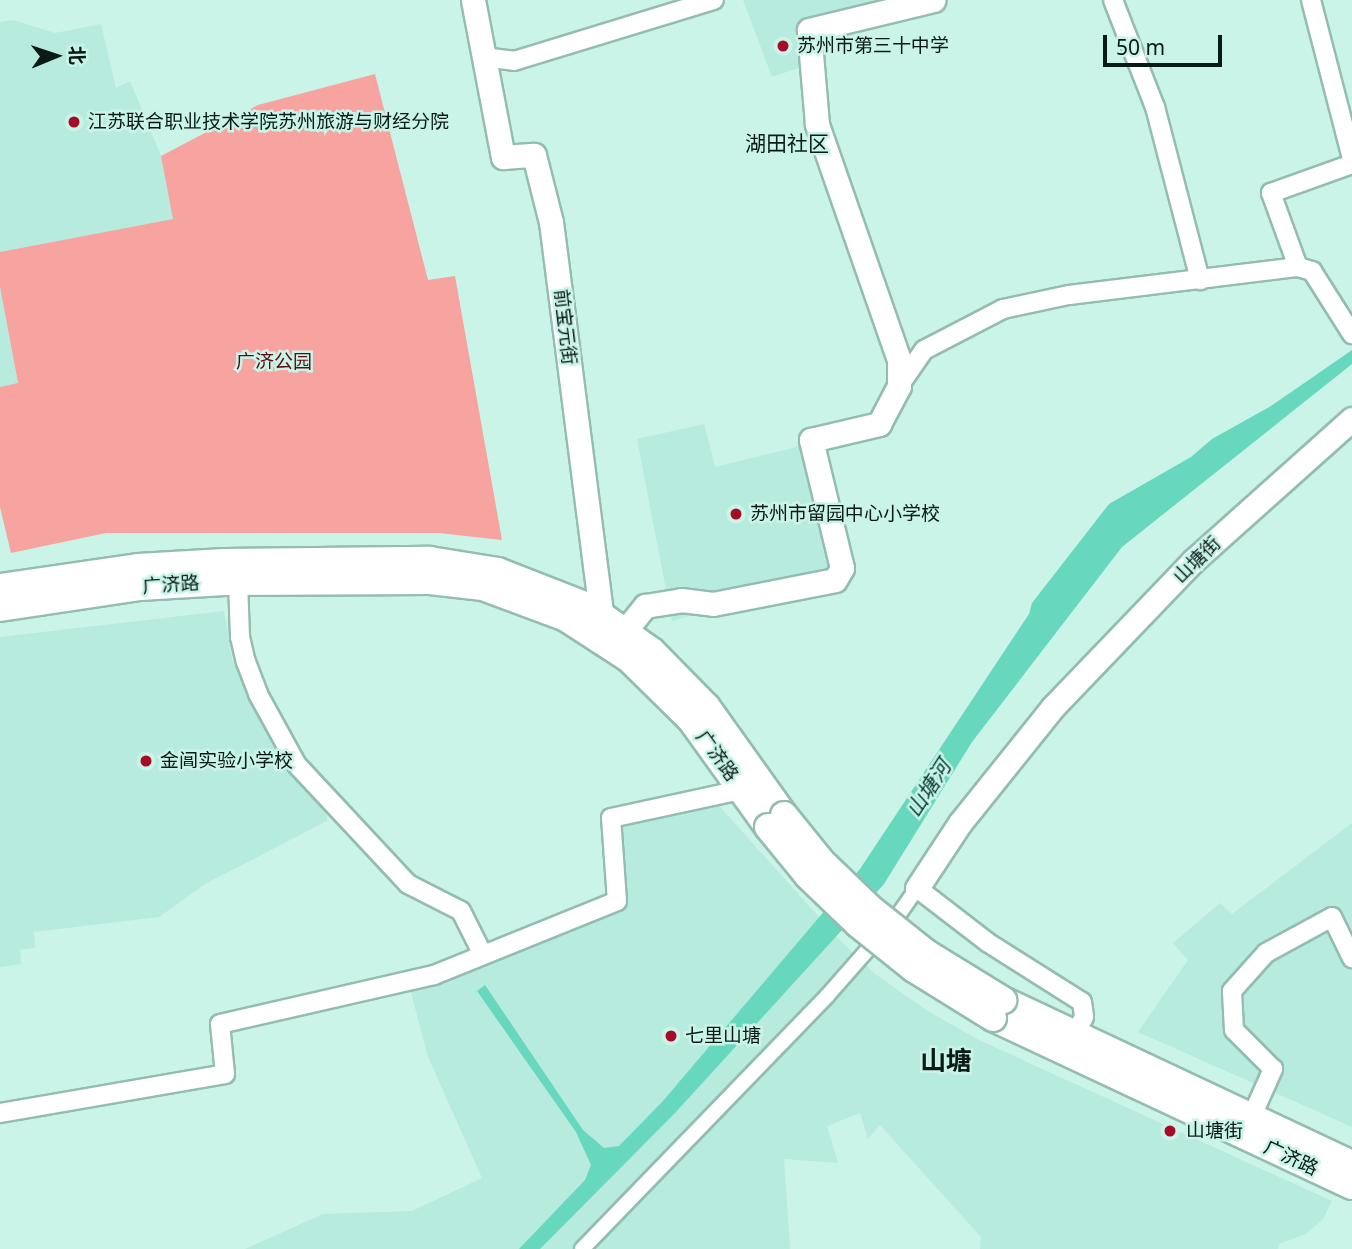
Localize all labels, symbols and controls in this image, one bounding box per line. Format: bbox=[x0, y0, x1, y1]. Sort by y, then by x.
north arrow bbox=[21, 21, 91, 91]
scale bar bbox=[1107, 21, 1226, 65]
text: 50 m bbox=[1116, 33, 1165, 61]
place label: 苏州市第三十中学 bbox=[797, 35, 949, 57]
marker: 苏州市第三十中学 bbox=[775, 38, 791, 54]
text: 北 bbox=[64, 45, 90, 65]
place label: 江苏联合职业技术学院苏州旅游与财经分院 bbox=[88, 111, 449, 133]
marker: 江苏联合职业技术学院苏州旅游与财经分院 bbox=[66, 114, 82, 130]
district label: 湖田社区 bbox=[745, 130, 829, 156]
street label: 前宝元街 bbox=[549, 288, 581, 366]
park label: 广济公园 bbox=[236, 351, 312, 373]
place label: 苏州市留园中心小学校 bbox=[750, 503, 940, 525]
marker: 苏州市留园中心小学校 bbox=[728, 506, 744, 522]
street label: 山塘街 bbox=[1169, 532, 1225, 588]
street label: 广济路 bbox=[142, 572, 200, 598]
street label: 广济路 bbox=[691, 726, 743, 786]
place label: 金阊实验小学校 bbox=[160, 750, 293, 772]
marker: 金阊实验小学校 bbox=[138, 753, 154, 769]
water label: 山塘河 bbox=[900, 755, 956, 821]
place label: 七里山塘 bbox=[685, 1025, 761, 1047]
marker: 七里山塘 bbox=[663, 1028, 679, 1044]
district label: 山塘 bbox=[920, 1045, 972, 1077]
place label: 山塘街 bbox=[1186, 1120, 1243, 1142]
marker: 山塘街 bbox=[1160, 1121, 1180, 1141]
street label: 广济路 bbox=[1260, 1136, 1322, 1180]

